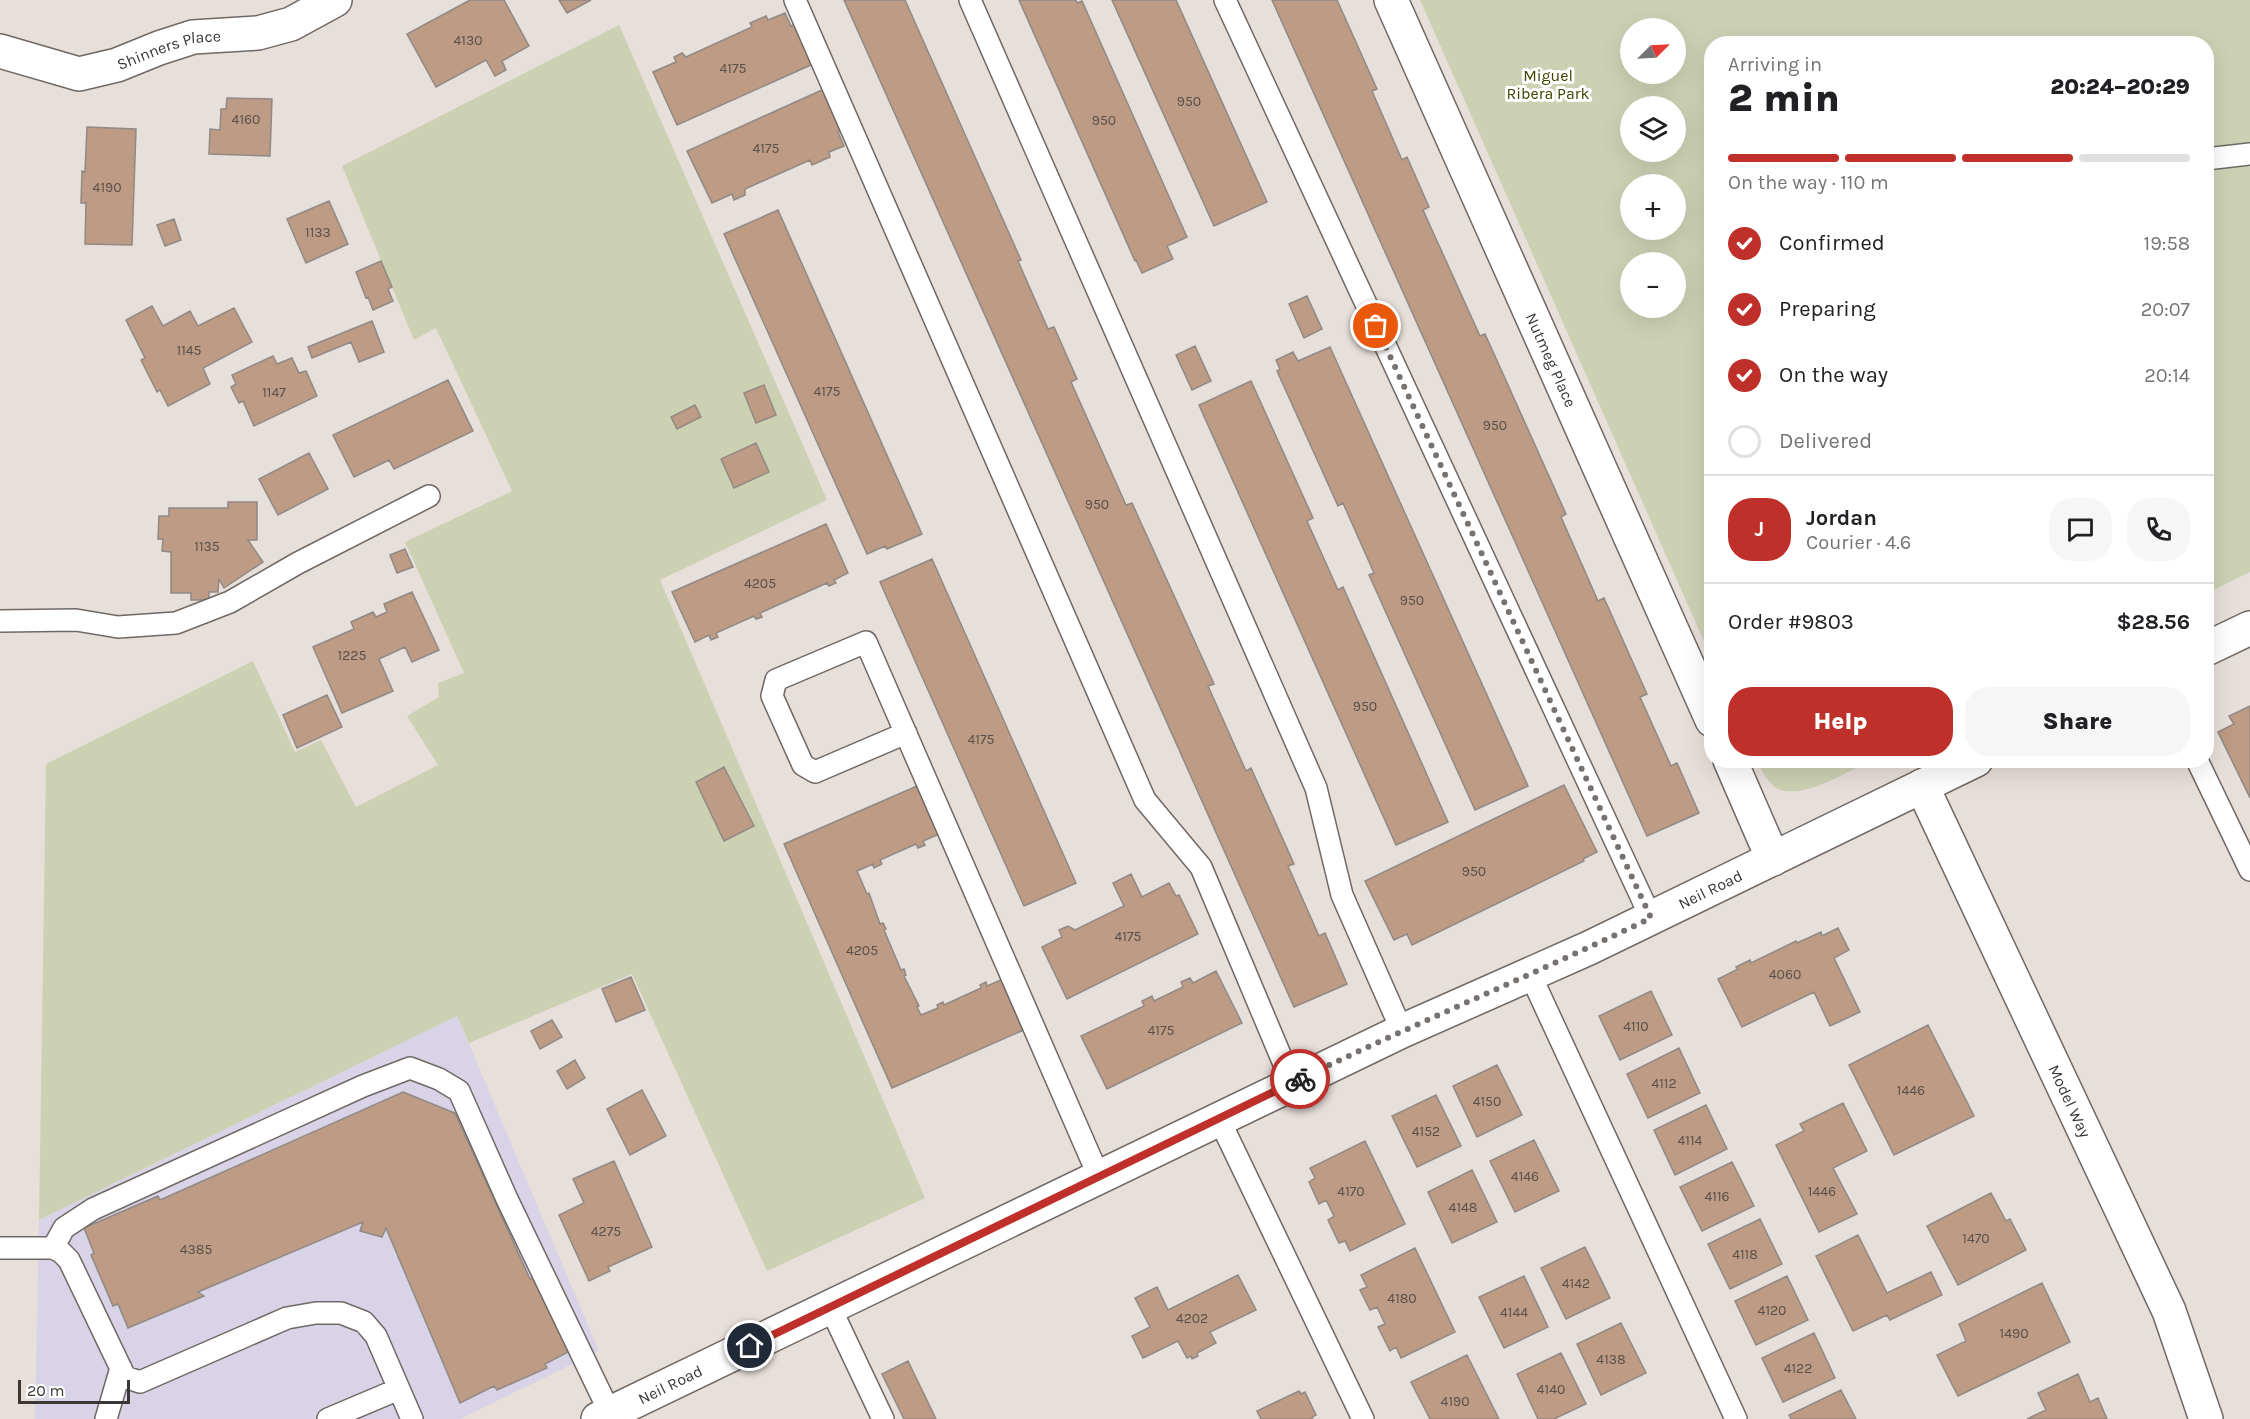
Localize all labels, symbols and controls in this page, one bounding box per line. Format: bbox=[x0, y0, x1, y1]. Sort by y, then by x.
north arrow bbox=[1620, 18, 1686, 84]
map controls bbox=[1620, 18, 1686, 318]
street label: Shinners Place bbox=[114, 26, 221, 74]
house number: 4130 bbox=[453, 32, 483, 49]
text: Arriving in bbox=[1728, 53, 1822, 76]
house number: 4175 bbox=[720, 60, 747, 77]
park label: Miguel Ribera Park bbox=[1506, 66, 1590, 103]
text: 20:24–20:29 bbox=[2050, 74, 2190, 100]
text: 2 min bbox=[1728, 75, 1840, 121]
house number: 950 bbox=[1177, 93, 1201, 110]
button: layers bbox=[1620, 96, 1686, 162]
house number: 4160 bbox=[232, 111, 260, 128]
house number: 950 bbox=[1092, 112, 1116, 129]
house number: 4175 bbox=[753, 140, 780, 157]
text: On the way · 110 m bbox=[1728, 171, 1889, 194]
button: + bbox=[1620, 174, 1686, 240]
house number: 4190 bbox=[93, 179, 121, 196]
house number: 1133 bbox=[305, 224, 331, 241]
icon: check bbox=[1728, 227, 1761, 260]
text: Confirmed bbox=[1779, 230, 1885, 256]
text: 19:58 bbox=[2144, 232, 2190, 255]
button: − bbox=[1620, 252, 1686, 318]
icon: check bbox=[1728, 293, 1761, 326]
text: Preparing bbox=[1779, 296, 1876, 322]
text: 20:07 bbox=[2141, 298, 2190, 321]
pin bbox=[1350, 300, 1401, 351]
icon: bag bbox=[1359, 309, 1392, 342]
street label: Nutmeg Place bbox=[1522, 310, 1580, 410]
house number: 1145 bbox=[177, 342, 202, 359]
icon: check bbox=[1728, 359, 1761, 392]
text: On the way bbox=[1779, 362, 1888, 388]
text: 20:14 bbox=[2144, 364, 2190, 387]
house number: 4175 bbox=[814, 383, 841, 400]
house number: 1147 bbox=[262, 384, 286, 401]
house number: 950 bbox=[1483, 417, 1507, 434]
text: Delivered bbox=[1779, 428, 1872, 454]
house number: 950 bbox=[1085, 496, 1109, 513]
button: chat bbox=[2049, 498, 2112, 561]
button: phone bbox=[2127, 498, 2190, 561]
text: Jordan bbox=[1806, 505, 1877, 531]
text: J bbox=[1755, 516, 1764, 542]
text: Courier · 4.6 bbox=[1806, 531, 1911, 554]
house number: 1135 bbox=[194, 538, 220, 555]
house number: 4205 bbox=[744, 575, 776, 592]
house number: 950 bbox=[1400, 592, 1424, 609]
text: Order #9803 bbox=[1728, 609, 1854, 635]
text: $28.56 bbox=[2116, 609, 2190, 635]
house number: 1225 bbox=[338, 647, 366, 664]
button: Help bbox=[1728, 687, 1953, 756]
button: Share bbox=[1965, 687, 2190, 756]
house number: 950 bbox=[1353, 698, 1377, 715]
house number: 4175 bbox=[968, 731, 995, 748]
house number: 950 bbox=[1462, 863, 1486, 880]
street label: Neil Road bbox=[1675, 866, 1746, 913]
house number: 4175 bbox=[1115, 928, 1142, 945]
house number: 4205 bbox=[846, 942, 878, 959]
house number: 4060 bbox=[1769, 966, 1801, 983]
house number: 4110 bbox=[1623, 1018, 1649, 1035]
house number: 4175 bbox=[1148, 1022, 1175, 1039]
courier bbox=[1270, 1049, 1330, 1109]
street label: Model Way bbox=[2044, 1062, 2095, 1141]
icon: bike bbox=[1284, 1063, 1317, 1096]
house number: 4112 bbox=[1651, 1075, 1677, 1092]
house number: 1446 bbox=[1897, 1082, 1925, 1099]
house number: 4150 bbox=[1473, 1093, 1501, 1110]
house number: 4152 bbox=[1412, 1123, 1440, 1140]
house number: 4114 bbox=[1678, 1132, 1703, 1149]
house number: 4146 bbox=[1511, 1168, 1539, 1185]
house number: 4170 bbox=[1337, 1183, 1365, 1200]
house number: 1446 bbox=[1808, 1183, 1836, 1200]
house number: 4116 bbox=[1704, 1188, 1730, 1205]
house number: 4148 bbox=[1449, 1199, 1477, 1216]
house number: 4275 bbox=[591, 1223, 621, 1240]
house number: 1470 bbox=[1962, 1230, 1990, 1247]
house number: 4385 bbox=[180, 1241, 212, 1258]
house number: 4118 bbox=[1732, 1246, 1758, 1263]
house number: 4142 bbox=[1562, 1275, 1590, 1292]
house number: 4180 bbox=[1387, 1290, 1417, 1307]
house number: 4120 bbox=[1758, 1302, 1786, 1319]
house number: 4144 bbox=[1500, 1304, 1528, 1321]
house number: 4202 bbox=[1176, 1310, 1208, 1327]
pin bbox=[724, 1320, 775, 1371]
house number: 1490 bbox=[2000, 1325, 2028, 1342]
icon: home bbox=[733, 1329, 766, 1362]
house number: 4138 bbox=[1596, 1351, 1626, 1368]
house number: 4122 bbox=[1784, 1360, 1812, 1377]
street label: Neil Road bbox=[635, 1361, 706, 1408]
scale bar bbox=[18, 1377, 130, 1404]
text: 20 m bbox=[27, 1381, 65, 1400]
house number: 4140 bbox=[1537, 1381, 1565, 1398]
house number: 4190 bbox=[1441, 1393, 1469, 1410]

